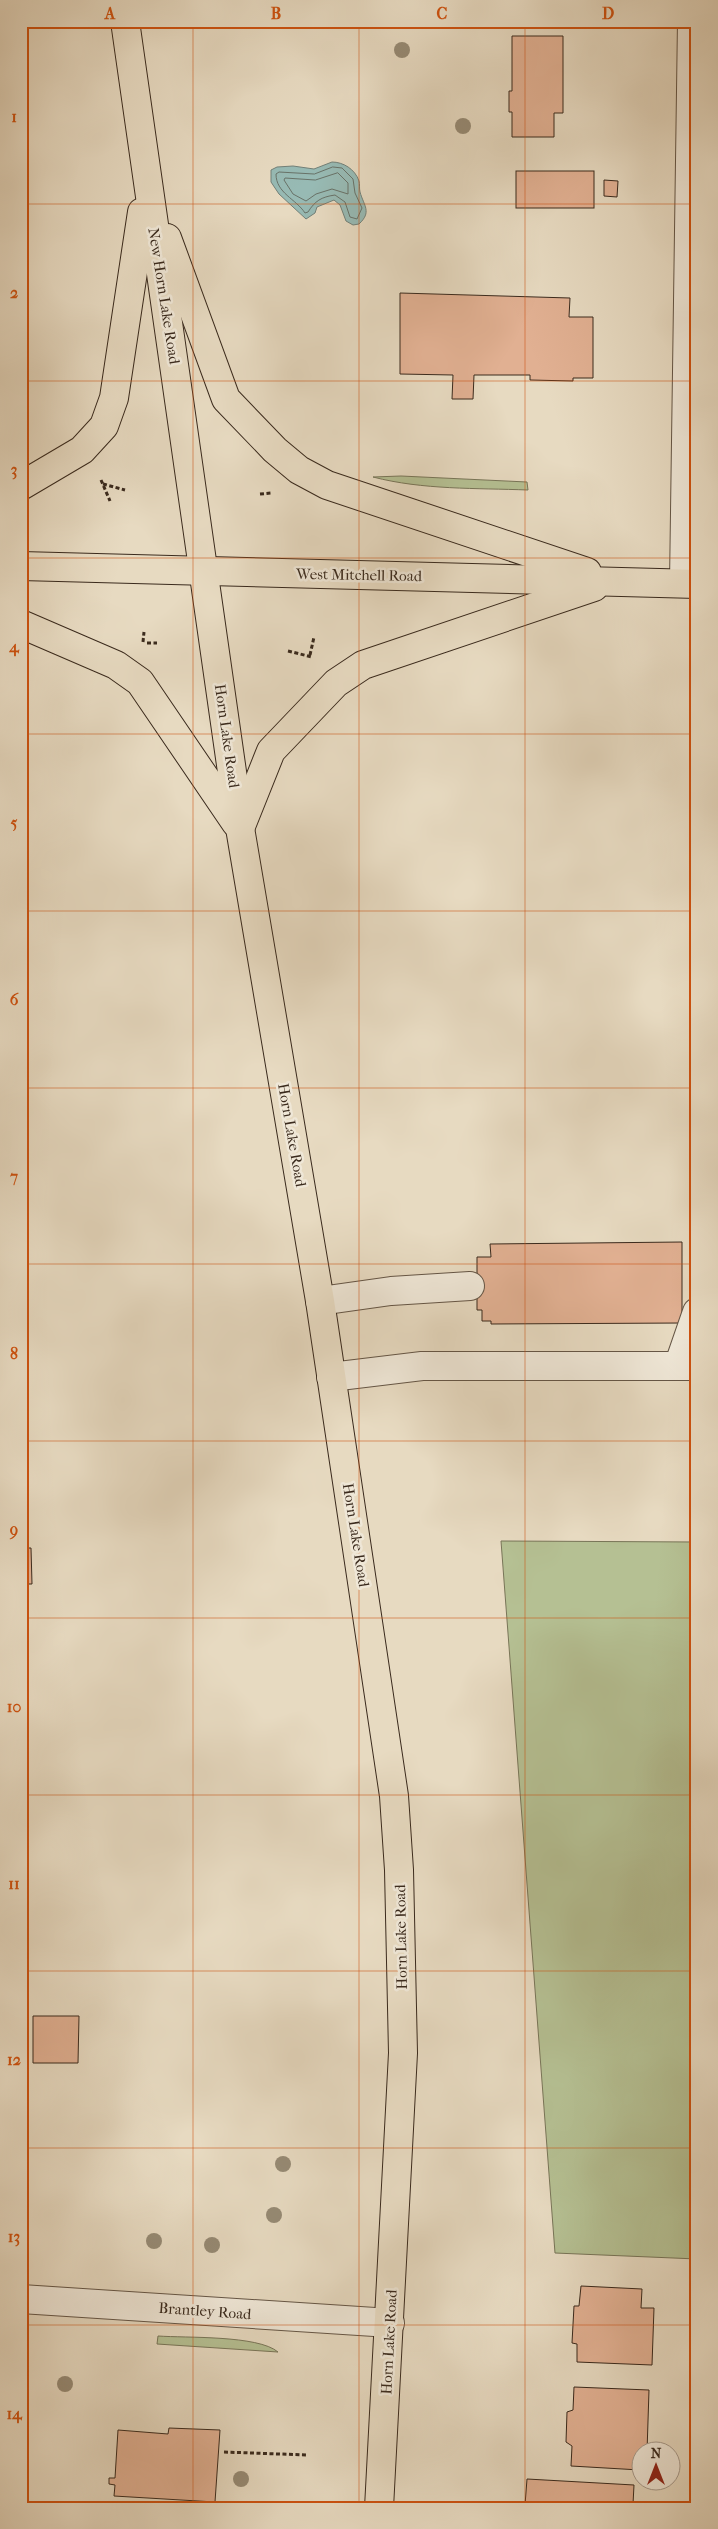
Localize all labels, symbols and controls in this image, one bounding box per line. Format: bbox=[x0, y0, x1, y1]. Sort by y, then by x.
text: A bbox=[104, 4, 116, 23]
text: B bbox=[271, 4, 281, 23]
text: C bbox=[437, 4, 448, 23]
text: D bbox=[602, 4, 614, 23]
text: 1 bbox=[11, 107, 17, 126]
street label: New Horn Lake Road bbox=[144, 227, 184, 366]
text: 2 bbox=[10, 283, 18, 302]
text: 3 bbox=[11, 460, 17, 480]
street label: West Mitchell Road bbox=[295, 565, 423, 585]
text: 4 bbox=[8, 637, 20, 657]
street label: Horn Lake Road bbox=[211, 683, 243, 790]
text: 5 bbox=[11, 813, 18, 832]
text: 6 bbox=[10, 990, 19, 1009]
street label: Horn Lake Road bbox=[274, 1082, 310, 1189]
text: 7 bbox=[9, 1167, 18, 1186]
text: 8 bbox=[10, 1344, 18, 1363]
street label: Horn Lake Road bbox=[339, 1482, 373, 1589]
text: 9 bbox=[9, 1520, 18, 1540]
text: 10 bbox=[7, 1697, 21, 1716]
text: 11 bbox=[8, 1874, 20, 1893]
street label: Horn Lake Road bbox=[391, 1884, 411, 1990]
text: 12 bbox=[7, 2050, 21, 2069]
text: 13 bbox=[8, 2227, 20, 2247]
street label: Horn Lake Road bbox=[377, 2288, 401, 2395]
street label: Brantley Road bbox=[158, 2299, 253, 2323]
text: 14 bbox=[6, 2404, 23, 2424]
north arrow bbox=[630, 2442, 680, 2492]
text: N bbox=[651, 2445, 662, 2462]

